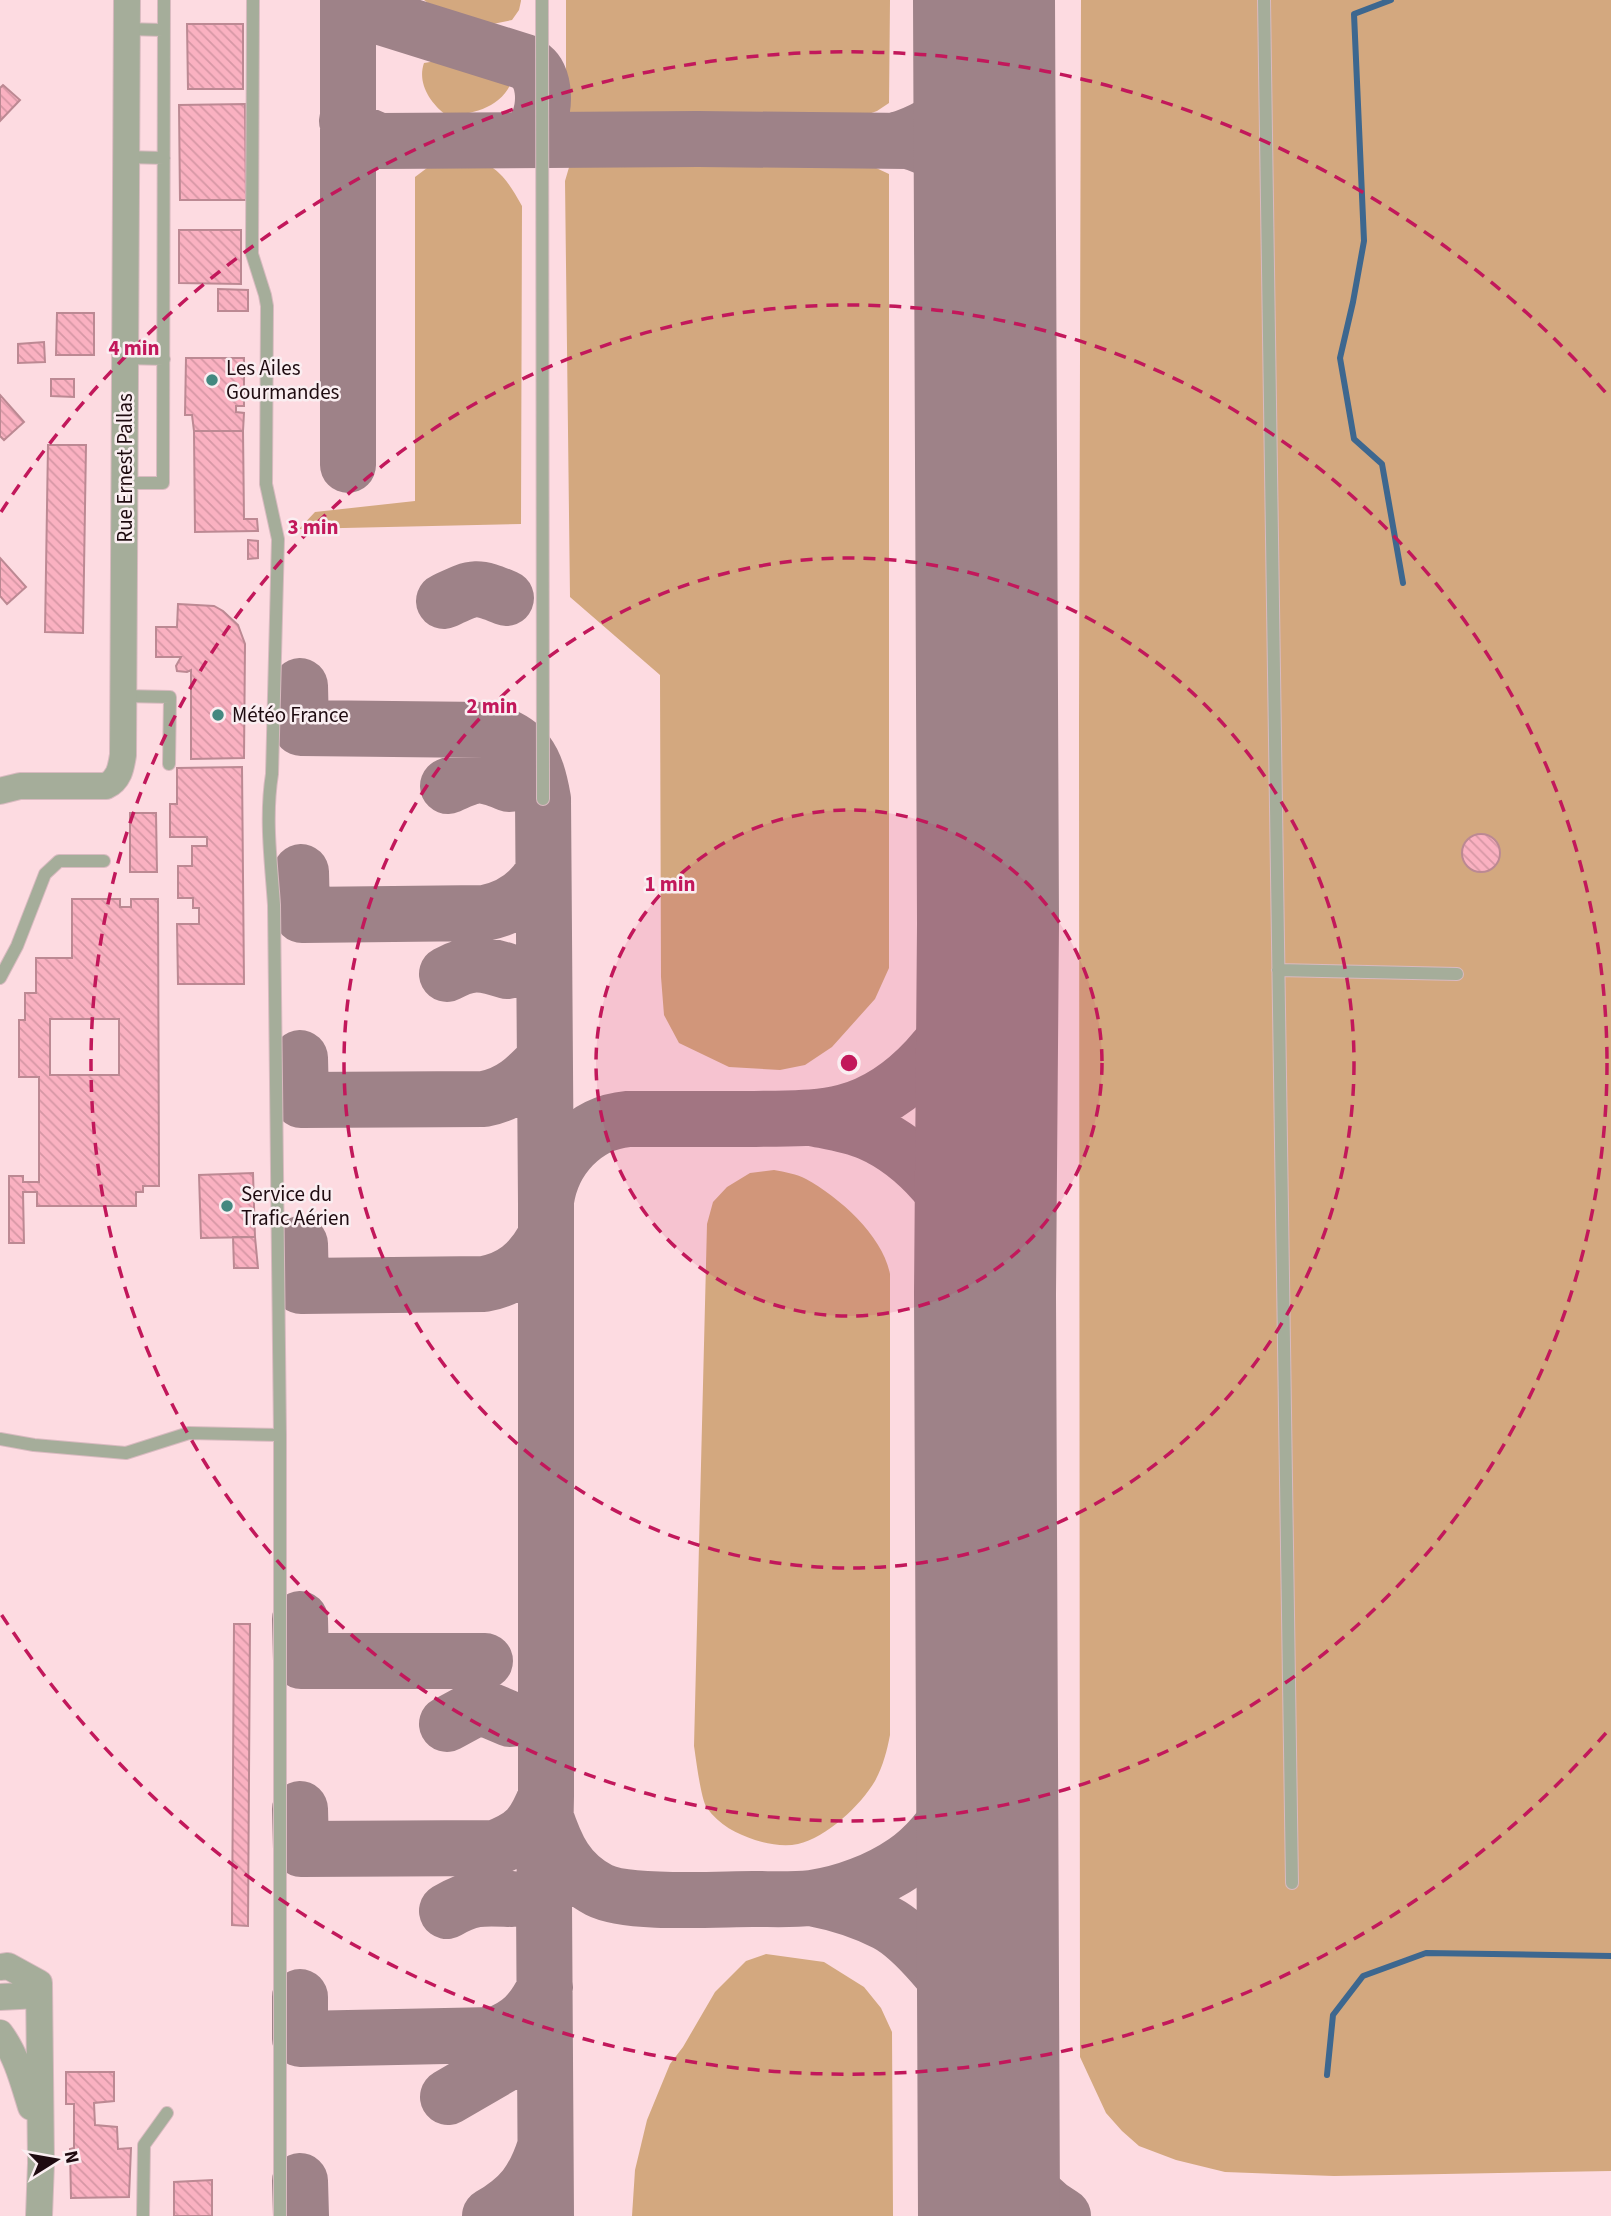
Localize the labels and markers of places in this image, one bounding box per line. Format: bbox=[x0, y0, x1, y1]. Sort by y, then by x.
place label: Les Ailes Gourmandes bbox=[226, 353, 340, 407]
marker: Les Ailes Gourmandes bbox=[204, 372, 220, 388]
place label: Météo France bbox=[232, 700, 349, 730]
marker: Météo France bbox=[210, 707, 226, 723]
centre of rings bbox=[837, 1051, 861, 1075]
place label: Service du Trafic Aérien bbox=[241, 1179, 350, 1233]
marker: Service du Trafic Aérien bbox=[219, 1198, 235, 1214]

